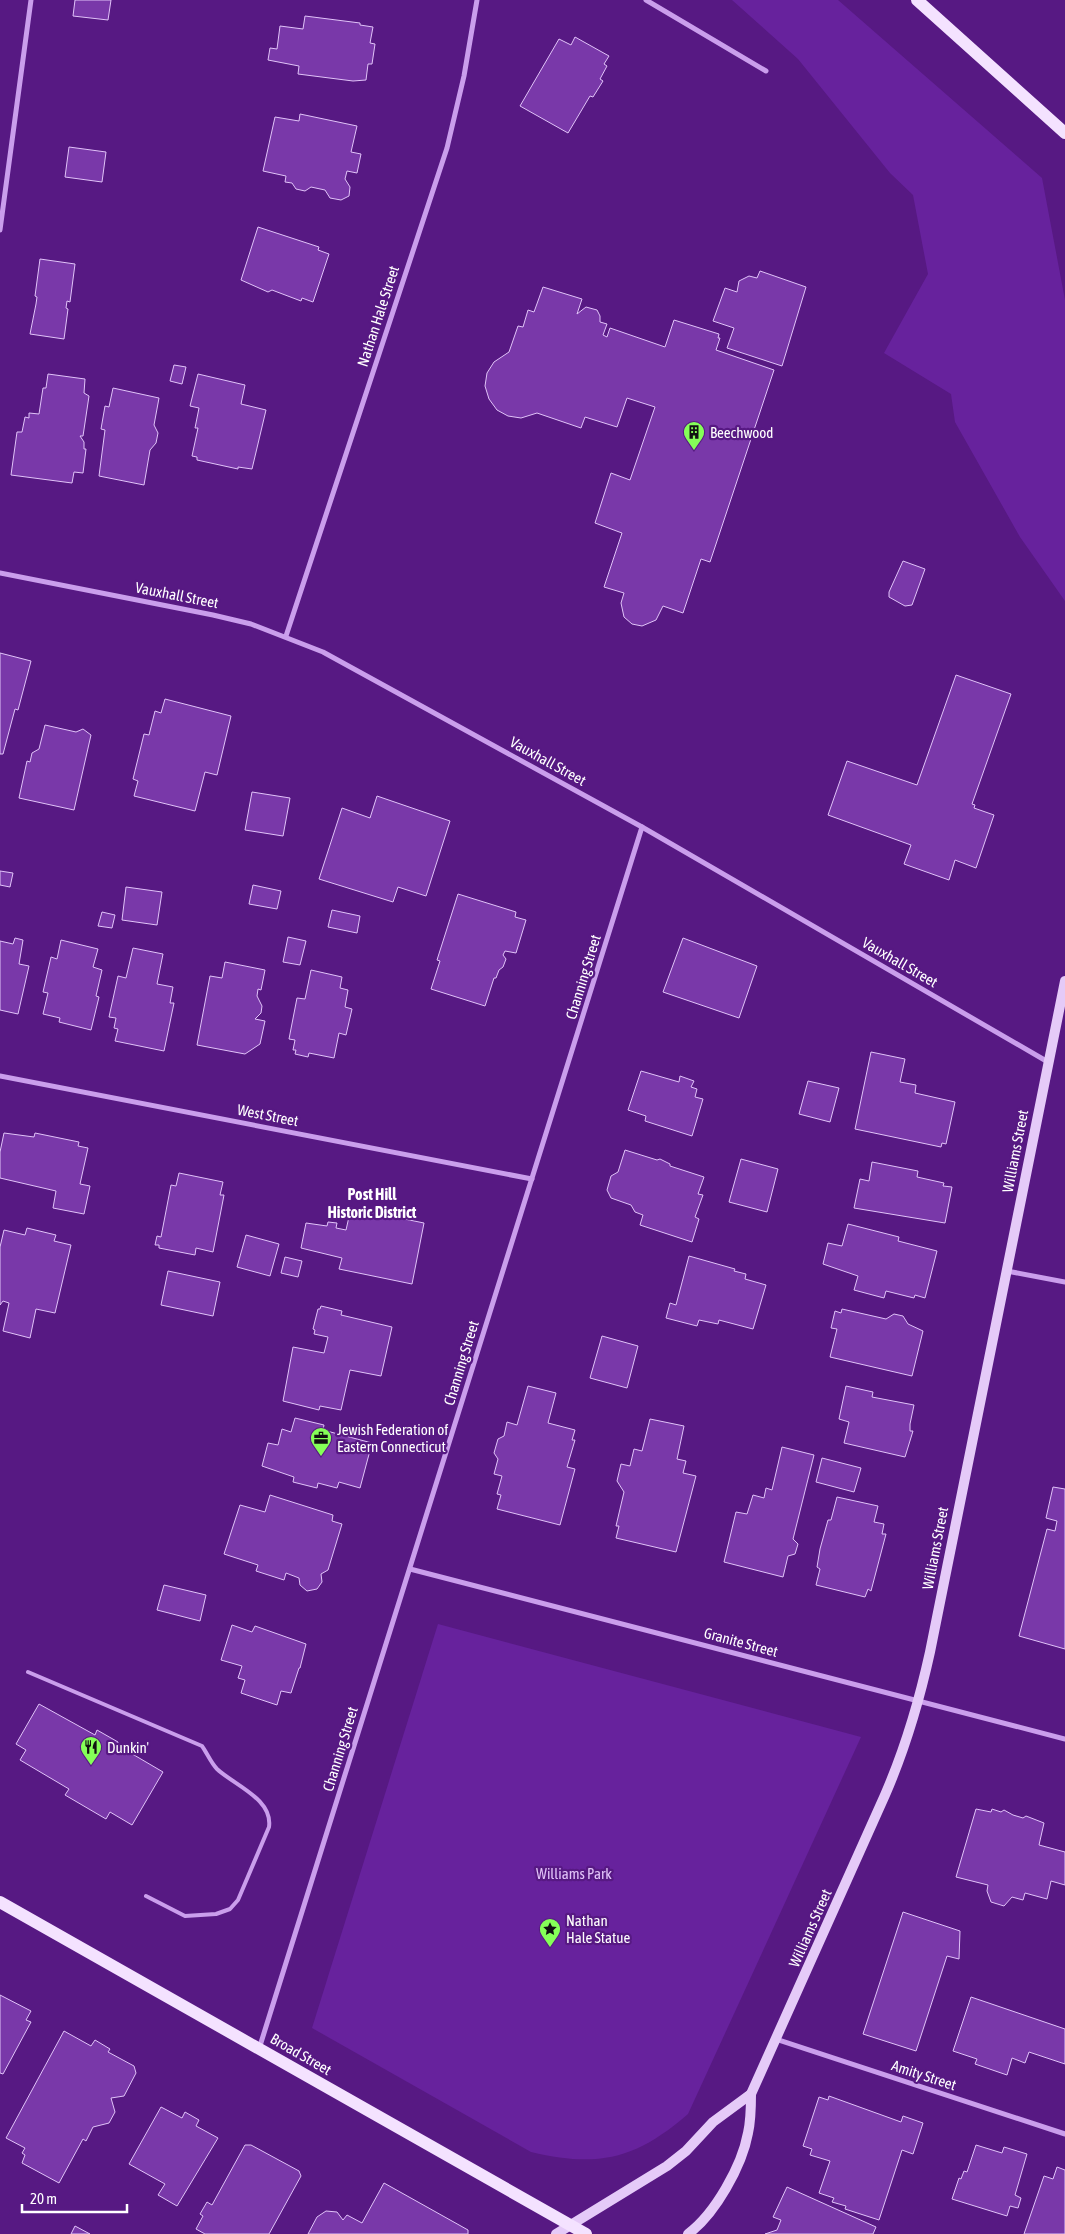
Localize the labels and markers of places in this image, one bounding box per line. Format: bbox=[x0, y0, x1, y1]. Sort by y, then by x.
building icon: Beechwood bbox=[682, 420, 706, 451]
place label: Beechwood bbox=[710, 424, 773, 441]
place label: Jewish Federation of Eastern Connecticut bbox=[337, 1421, 448, 1455]
office icon: Jewish Federation of Eastern Connecticut bbox=[309, 1426, 333, 1457]
restaurant icon: Dunkin' bbox=[79, 1735, 103, 1766]
place label: Dunkin' bbox=[107, 1739, 149, 1756]
place label: Nathan Hale Statue bbox=[566, 1912, 631, 1946]
place icon: Nathan Hale Statue bbox=[538, 1917, 562, 1948]

